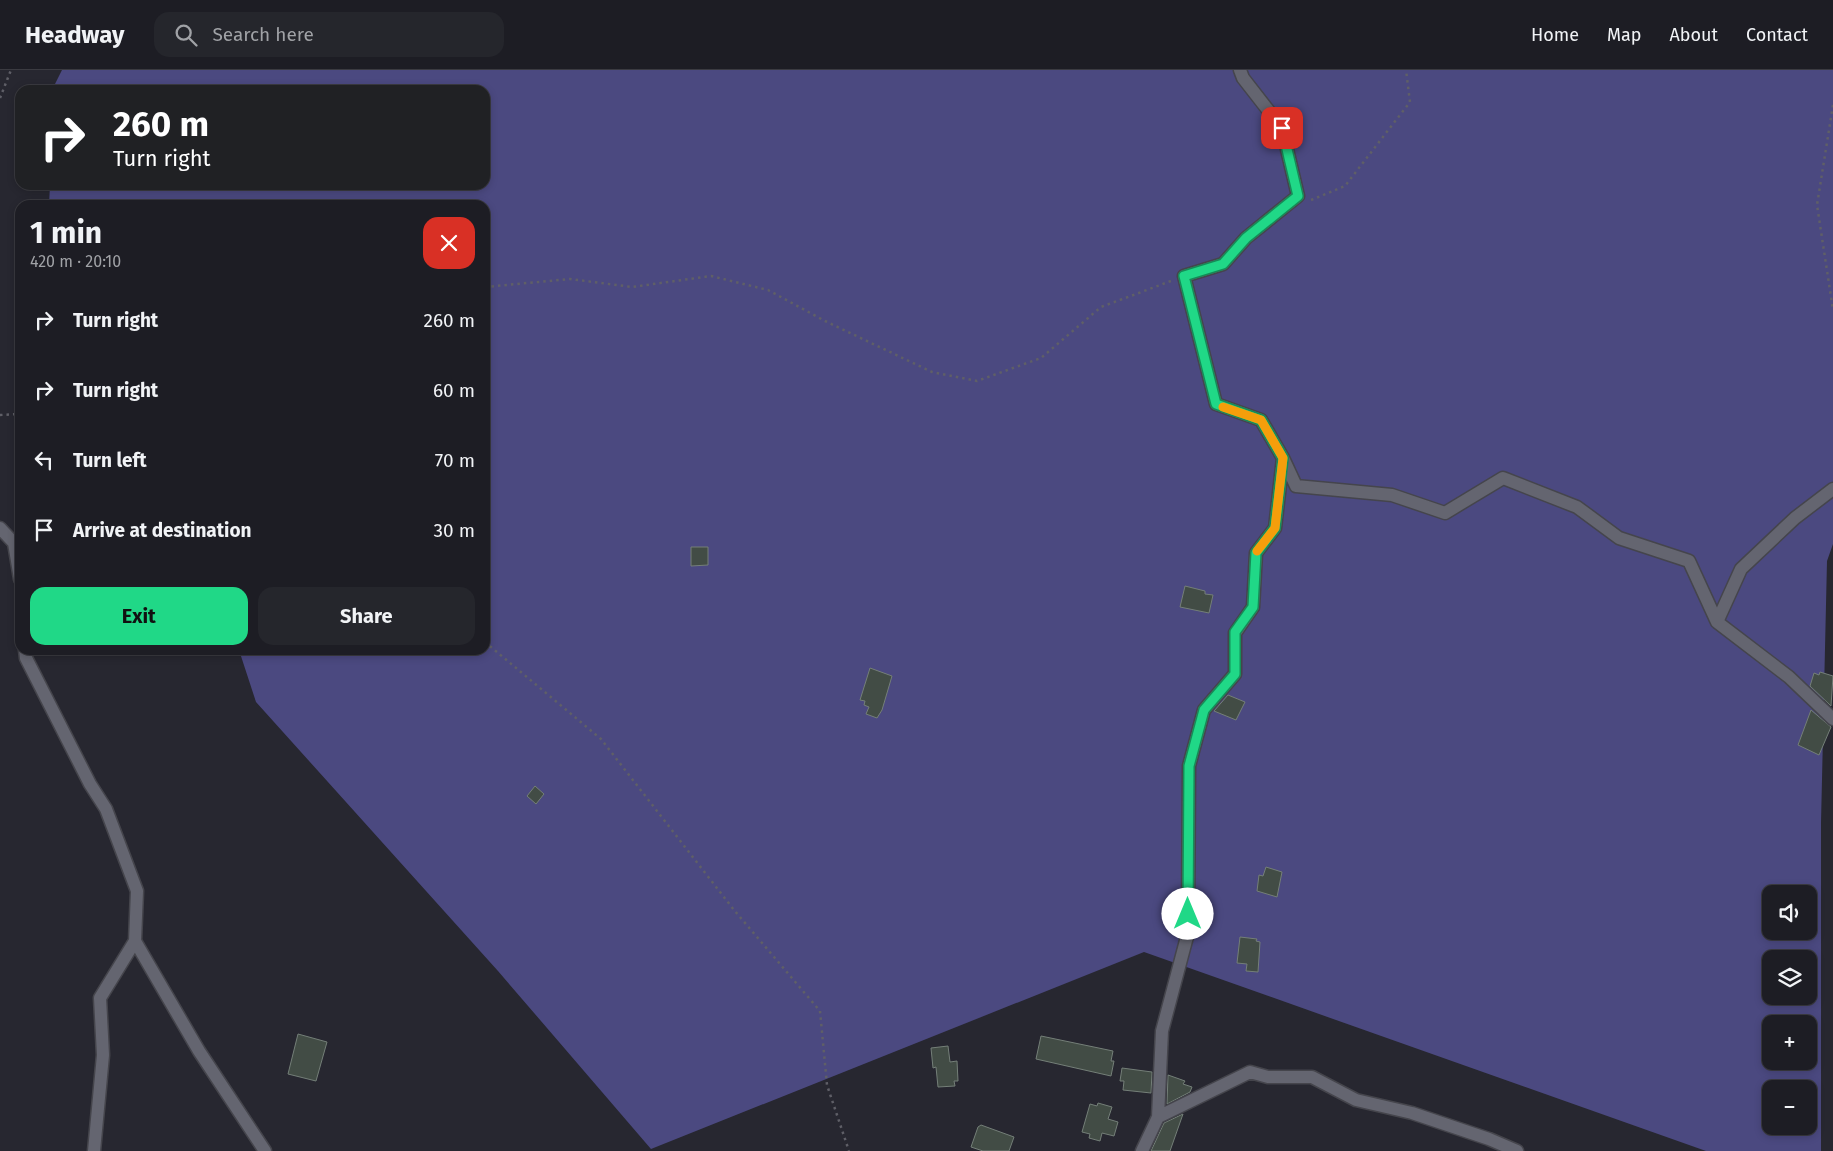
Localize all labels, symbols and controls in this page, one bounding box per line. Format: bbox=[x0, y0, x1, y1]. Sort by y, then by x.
search box bbox=[154, 12, 504, 57]
text: Headway bbox=[25, 21, 124, 49]
icon: search bbox=[172, 21, 200, 49]
text: Search here bbox=[212, 23, 314, 46]
text: Home bbox=[1531, 24, 1579, 46]
text: Map bbox=[1607, 24, 1641, 46]
text: About bbox=[1669, 24, 1718, 46]
text: Contact bbox=[1746, 24, 1808, 46]
text: 260 m bbox=[113, 103, 209, 145]
icon: right bbox=[30, 105, 95, 170]
pin bbox=[1261, 107, 1303, 149]
icon: arrive bbox=[1268, 114, 1296, 142]
text: Turn right bbox=[113, 145, 210, 172]
text: 1 min bbox=[30, 215, 102, 251]
button: close bbox=[423, 217, 475, 269]
text: 420 m · 20:10 bbox=[30, 252, 121, 271]
icon: right bbox=[30, 306, 58, 334]
text: Turn right bbox=[73, 309, 158, 332]
text: 260 m bbox=[424, 309, 475, 332]
icon: right bbox=[30, 376, 58, 404]
text: Turn right bbox=[73, 379, 158, 402]
text: 60 m bbox=[433, 379, 475, 402]
icon: left bbox=[30, 446, 58, 474]
text: Turn left bbox=[73, 449, 147, 472]
text: 70 m bbox=[435, 449, 475, 472]
icon: arrive bbox=[30, 516, 58, 544]
text: Arrive at destination bbox=[73, 519, 252, 542]
text: 30 m bbox=[434, 519, 475, 542]
button: Exit bbox=[30, 587, 248, 645]
button: Share bbox=[258, 587, 475, 645]
map controls bbox=[1762, 885, 1817, 1135]
button: sound bbox=[1762, 885, 1817, 940]
position arrow bbox=[1161, 887, 1213, 939]
button: layers bbox=[1762, 950, 1817, 1005]
button: + bbox=[1762, 1015, 1817, 1070]
button: − bbox=[1762, 1080, 1817, 1135]

